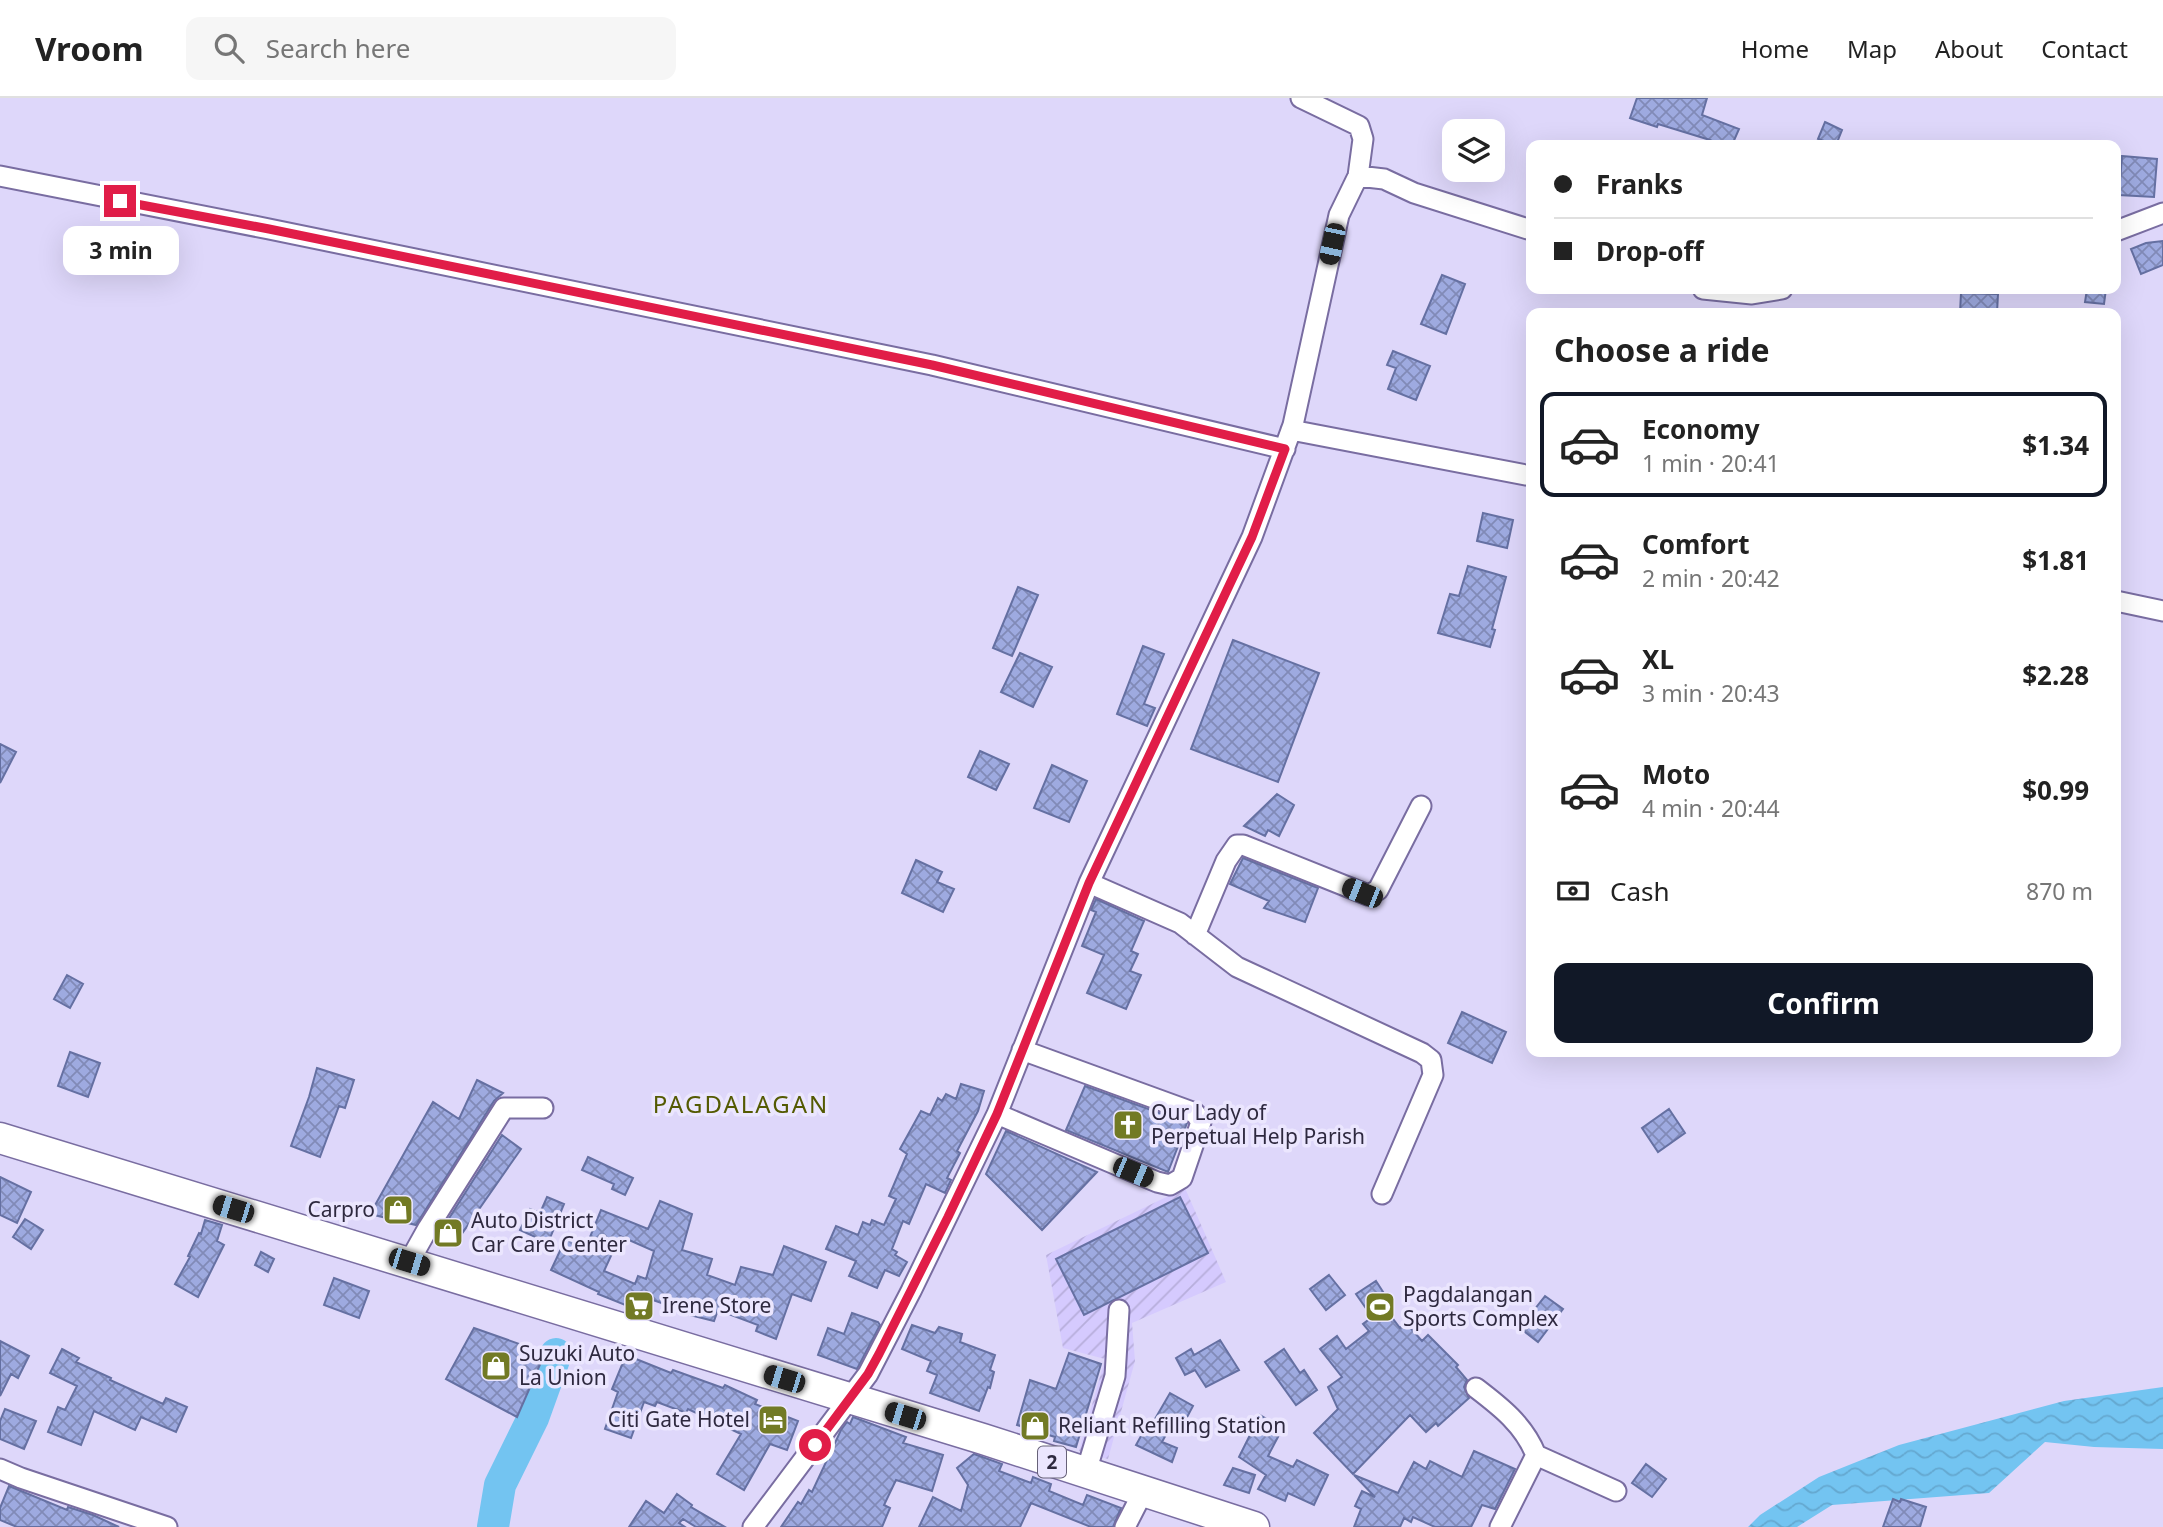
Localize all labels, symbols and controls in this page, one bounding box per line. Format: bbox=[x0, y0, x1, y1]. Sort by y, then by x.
search box bbox=[186, 17, 676, 80]
text: Vroom bbox=[35, 26, 144, 71]
icon: search bbox=[210, 29, 248, 67]
text: Search here bbox=[266, 30, 410, 66]
text: Home bbox=[1741, 32, 1809, 65]
text: Map bbox=[1847, 32, 1897, 65]
text: About bbox=[1935, 32, 2003, 65]
text: Contact bbox=[2041, 32, 2128, 65]
map controls bbox=[1442, 119, 1505, 182]
button: layers bbox=[1442, 119, 1505, 182]
text: Franks bbox=[1596, 166, 1683, 202]
route end bbox=[104, 185, 136, 217]
car bbox=[1318, 221, 1347, 267]
callout: 3 min bbox=[62, 226, 178, 274]
text: Drop-off bbox=[1596, 233, 1703, 269]
text: 3 min bbox=[89, 234, 153, 266]
text: Choose a ride bbox=[1554, 328, 1770, 371]
text: Economy bbox=[1642, 411, 1760, 447]
icon: car bbox=[1558, 413, 1621, 476]
text: $1.34 bbox=[2022, 427, 2089, 463]
text: 1 min · 20:41 bbox=[1642, 447, 1780, 479]
text: Comfort bbox=[1642, 526, 1750, 562]
icon: car bbox=[1558, 528, 1621, 591]
text: $1.81 bbox=[2022, 542, 2089, 578]
text: 2 min · 20:42 bbox=[1642, 562, 1780, 594]
text: XL bbox=[1642, 641, 1674, 677]
icon: car bbox=[1558, 643, 1621, 706]
text: $2.28 bbox=[2022, 657, 2089, 693]
text: 3 min · 20:43 bbox=[1642, 677, 1780, 709]
text: Moto bbox=[1642, 756, 1710, 792]
icon: car bbox=[1558, 758, 1621, 821]
text: $0.99 bbox=[2022, 772, 2089, 808]
text: 4 min · 20:44 bbox=[1642, 792, 1780, 824]
icon: cash bbox=[1554, 872, 1592, 910]
text: Cash bbox=[1610, 873, 1670, 909]
car bbox=[1339, 875, 1386, 911]
text: 870 m bbox=[2026, 875, 2093, 907]
button: Confirm bbox=[1554, 963, 2093, 1043]
district label: PAGDALAGAN bbox=[653, 1087, 829, 1120]
place label: Our Lady of Perpetual Help Parish bbox=[1151, 1098, 1365, 1150]
church icon: Our Lady of Perpetual Help Parish bbox=[1111, 1108, 1145, 1142]
car bbox=[1110, 1154, 1157, 1190]
car bbox=[210, 1193, 257, 1225]
shop icon: Carpro bbox=[381, 1193, 415, 1227]
place label: Carpro bbox=[307, 1195, 375, 1223]
place label: Auto District Car Care Center bbox=[471, 1206, 627, 1258]
shop icon: Auto District Car Care Center bbox=[431, 1216, 465, 1250]
car bbox=[386, 1246, 433, 1278]
place label: Pagdalangan Sports Complex bbox=[1403, 1280, 1558, 1332]
supermarket icon: Irene Store bbox=[622, 1289, 656, 1323]
sports icon: Pagdalangan Sports Complex bbox=[1363, 1290, 1397, 1324]
place label: Irene Store bbox=[662, 1291, 771, 1319]
place label: Suzuki Auto La Union bbox=[519, 1339, 635, 1391]
shop icon: Suzuki Auto La Union bbox=[479, 1349, 513, 1383]
car bbox=[761, 1363, 808, 1395]
car bbox=[882, 1400, 929, 1432]
hotel icon: Citi Gate Hotel bbox=[756, 1403, 790, 1437]
place label: Citi Gate Hotel bbox=[608, 1405, 750, 1433]
shop icon: Reliant Refilling Station bbox=[1018, 1409, 1052, 1443]
place label: Reliant Refilling Station bbox=[1058, 1411, 1286, 1439]
route start bbox=[799, 1429, 831, 1461]
road number: 2 bbox=[1038, 1446, 1066, 1478]

